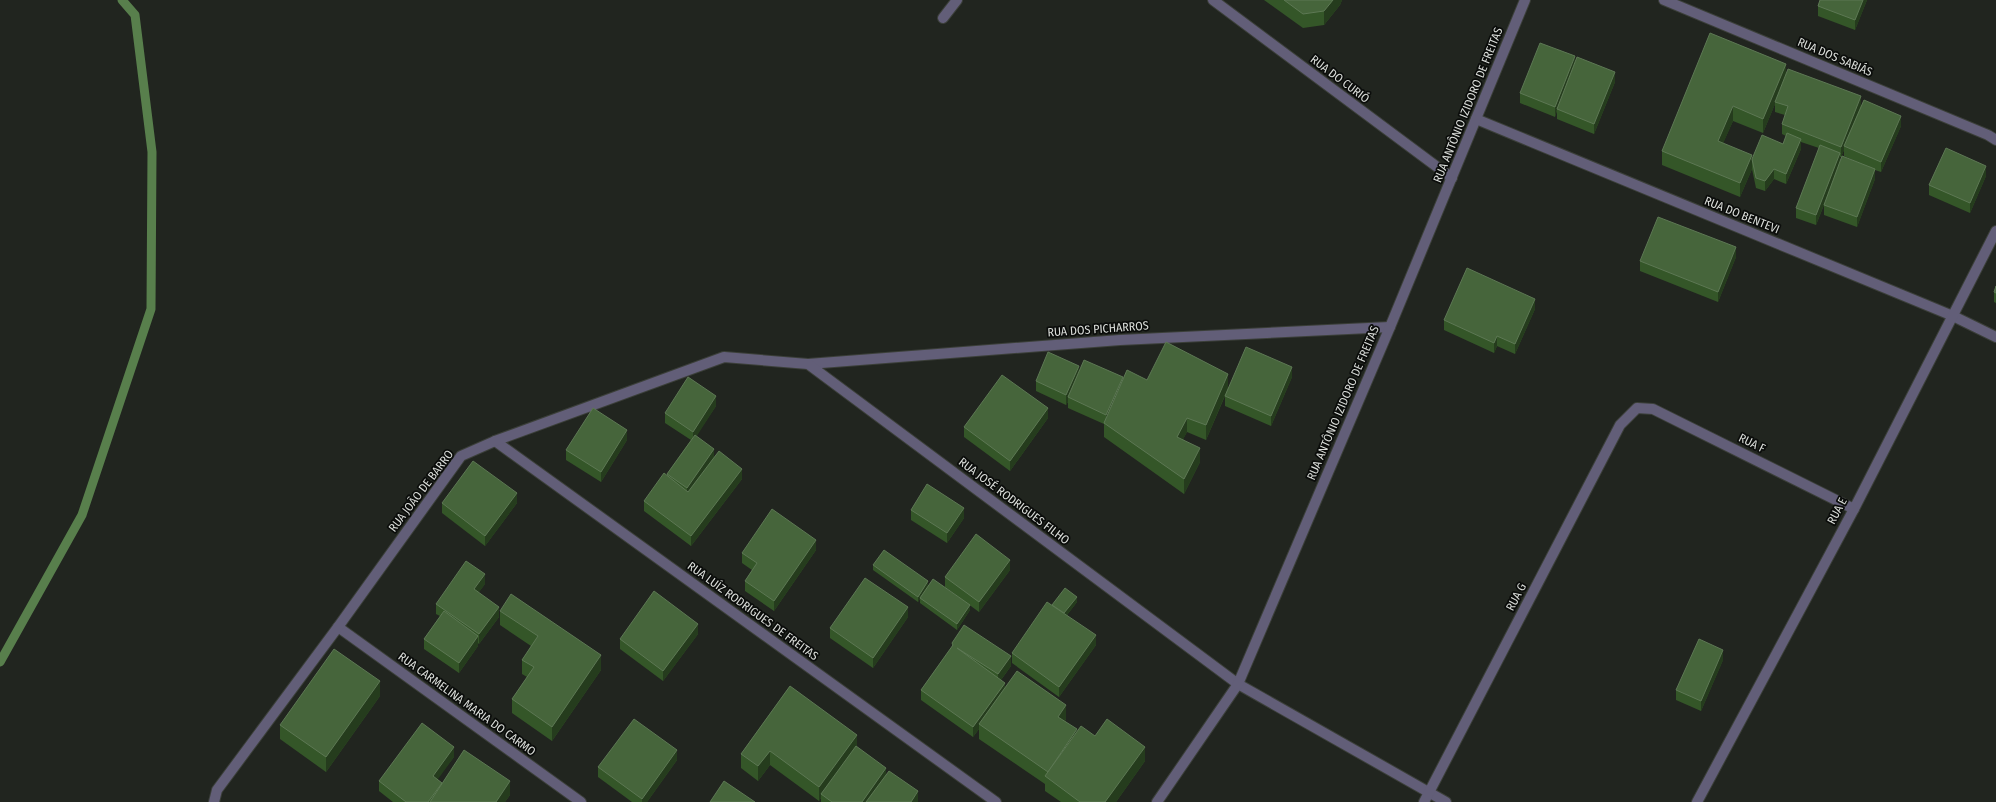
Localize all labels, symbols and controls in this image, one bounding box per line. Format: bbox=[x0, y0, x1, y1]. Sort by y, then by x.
street label: RUA ANTÔNIO IZIDORO DE FREITAS bbox=[1429, 25, 1506, 185]
street label: RUA DOS SABIÁS bbox=[1795, 34, 1875, 79]
street label: RUA DO CURIÓ bbox=[1308, 52, 1373, 106]
street label: RUA DO BENTEVI bbox=[1702, 194, 1782, 236]
street label: RUA DOS PICHARROS bbox=[1047, 318, 1149, 340]
street label: RUA ANTÔNIO IZIDORO DE FREITAS bbox=[1303, 323, 1382, 482]
street label: RUA F bbox=[1736, 431, 1768, 456]
street label: RUA JOÃO DE BARRO bbox=[385, 447, 456, 535]
street label: RUA JOSÉ RODRIGUES FILHO bbox=[956, 454, 1073, 547]
street label: RUA E bbox=[1824, 495, 1850, 527]
street label: RUA LUÍZ RODRIGUES DE FREITAS bbox=[685, 558, 822, 663]
street label: RUA G bbox=[1503, 581, 1529, 613]
street label: RUA CARMELINA MARIA DO CARMO bbox=[396, 649, 538, 759]

